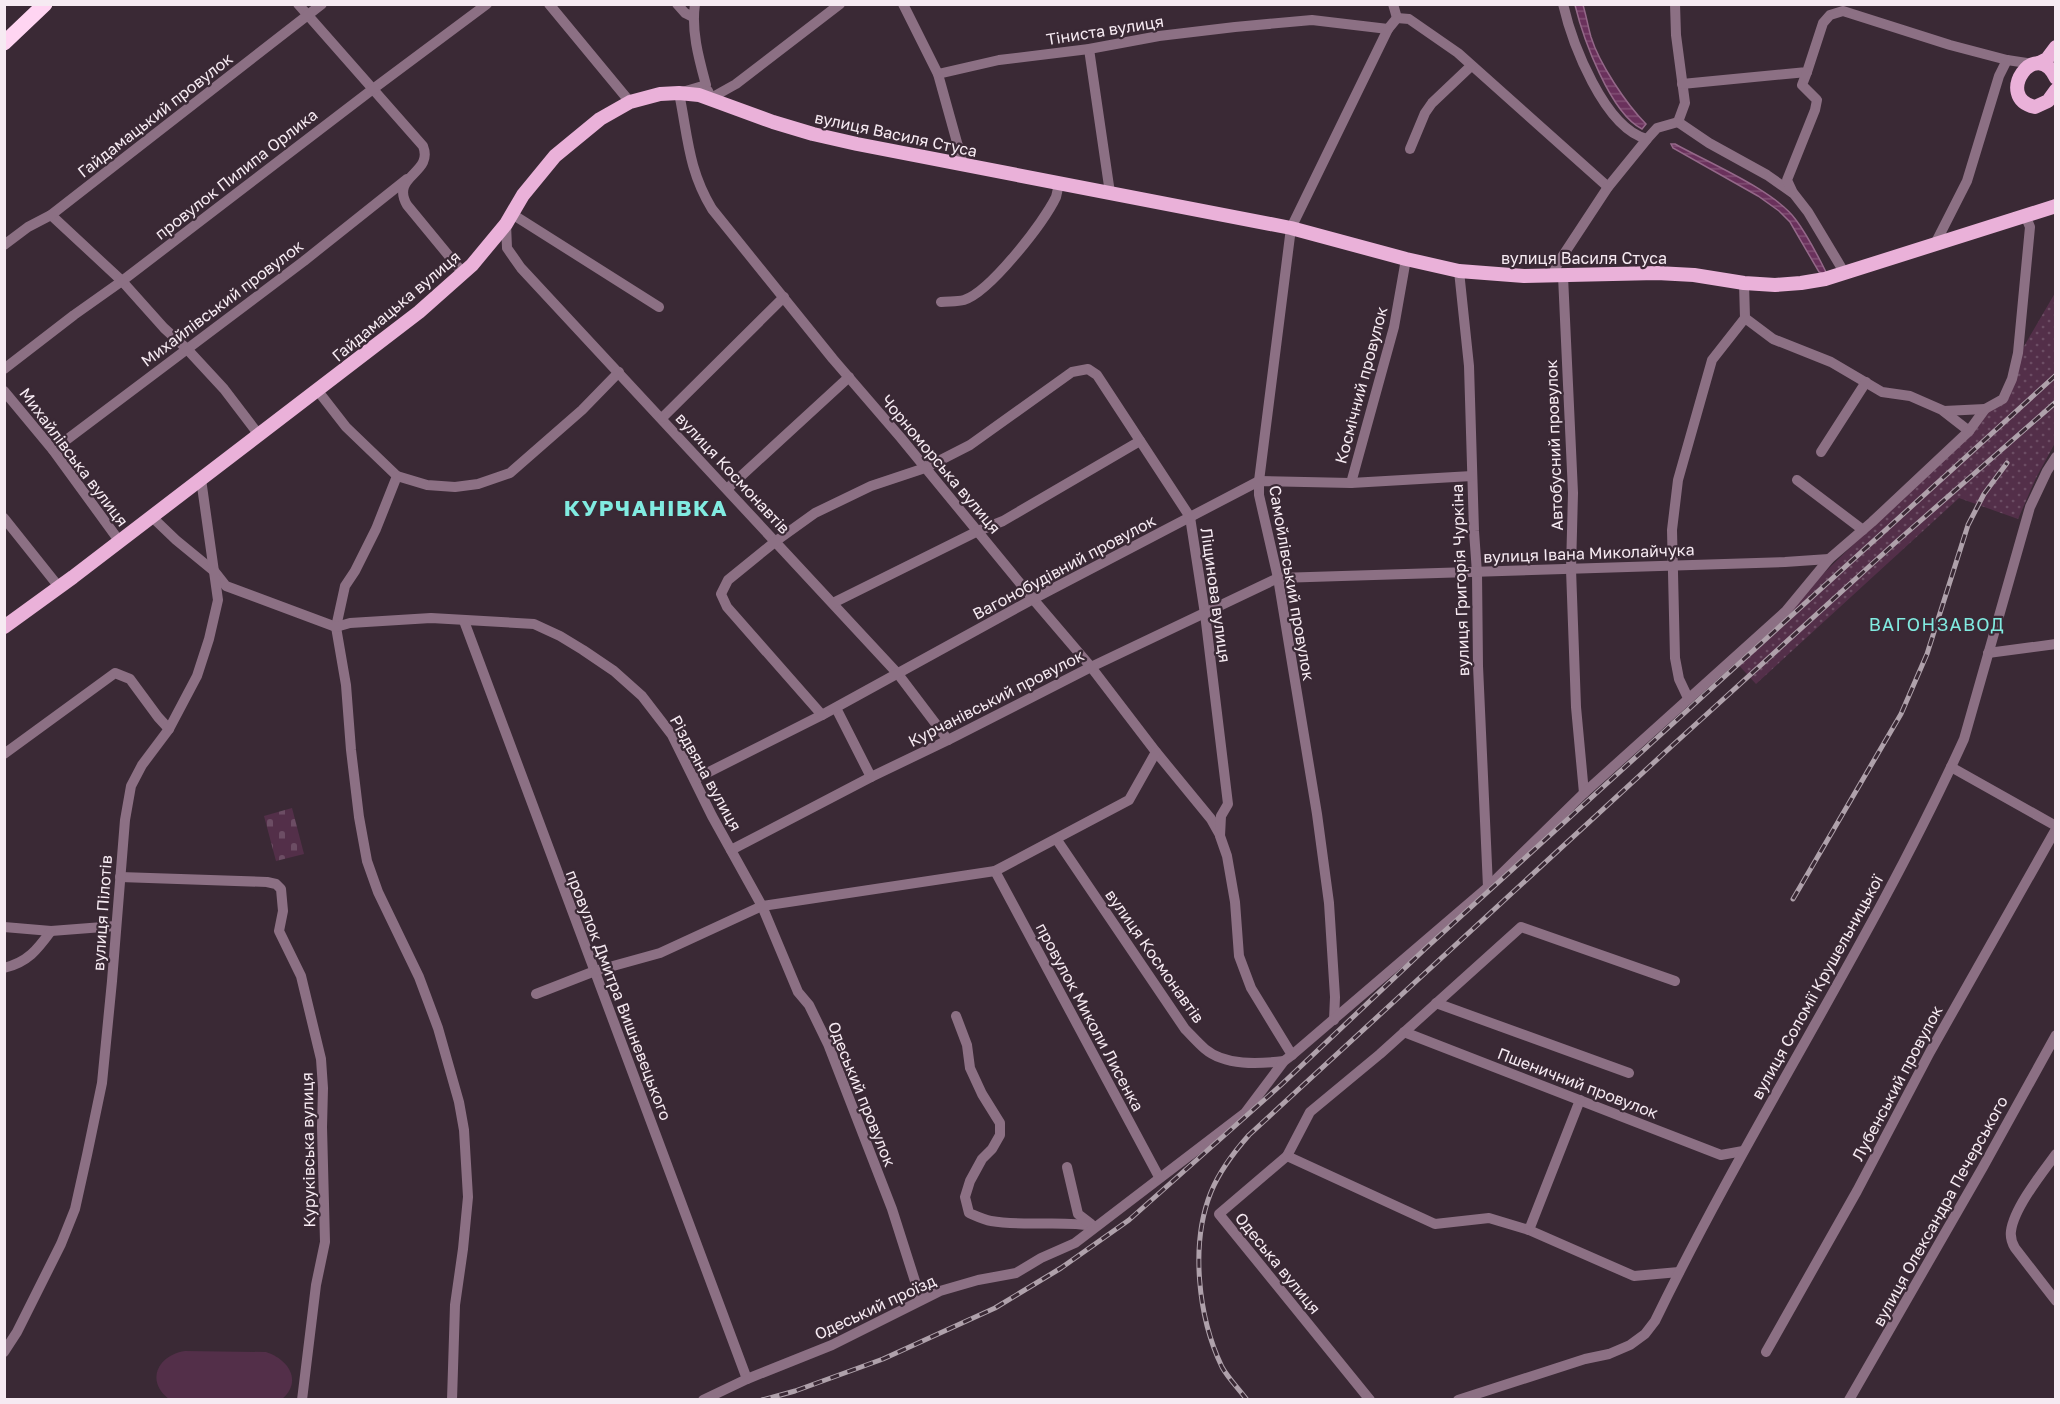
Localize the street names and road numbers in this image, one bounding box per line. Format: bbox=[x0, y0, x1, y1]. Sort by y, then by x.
street label: Тіниста вулиця bbox=[1045, 11, 1165, 49]
street label: Гайдамацький провулок bbox=[74, 48, 236, 182]
street label: провулок Пилипа Орлика bbox=[151, 104, 321, 244]
street label: вулиця Василя Стуса bbox=[813, 107, 979, 161]
street label: Михайлівський провулок bbox=[137, 235, 307, 371]
street label: Гайдамацька вулиця bbox=[328, 246, 464, 366]
street label: вулиця Василя Стуса bbox=[1501, 248, 1667, 268]
street label: Космічний провулок bbox=[1330, 304, 1392, 466]
street label: Автобусний провулок bbox=[1541, 359, 1567, 531]
street label: Михайлівська вулиця bbox=[15, 384, 133, 530]
street label: Чорноморська вулиця bbox=[877, 390, 1005, 538]
street label: вулиця Космонавтів bbox=[672, 408, 794, 538]
street label: Самойлівський провулок bbox=[1265, 484, 1319, 682]
street label: вулиця Григорія Чуркіна bbox=[1447, 484, 1473, 676]
street label: Вагонобудівний провулок bbox=[969, 510, 1159, 624]
street label: Ліщинова вулиця bbox=[1197, 526, 1235, 664]
street label: вулиця Івана Миколайчука bbox=[1483, 539, 1695, 567]
street label: Курчанівський провулок bbox=[905, 645, 1087, 751]
street label: Різдвяна вулиця bbox=[666, 712, 746, 834]
street label: вулиця Пілотів bbox=[88, 854, 116, 972]
street label: провулок Дмитра Вишневецького bbox=[562, 867, 676, 1123]
street label: вулиця Соломії Крушельницької bbox=[1747, 871, 1887, 1103]
street label: вулиця Космонавтів bbox=[1101, 885, 1209, 1027]
street label: провулок Миколи Лисенка bbox=[1032, 919, 1148, 1115]
street label: Лубенський провулок bbox=[1847, 1002, 1947, 1164]
street label: Одеський провулок bbox=[824, 1019, 900, 1169]
street label: Пшеничний провулок bbox=[1495, 1043, 1661, 1123]
street label: Куруківська вулиця bbox=[297, 1072, 319, 1228]
street label: вулиця Олександра Печерського bbox=[1868, 1092, 2012, 1330]
street label: Одеська вулиця bbox=[1231, 1208, 1325, 1318]
street label: Одеський проїзд bbox=[811, 1270, 939, 1344]

